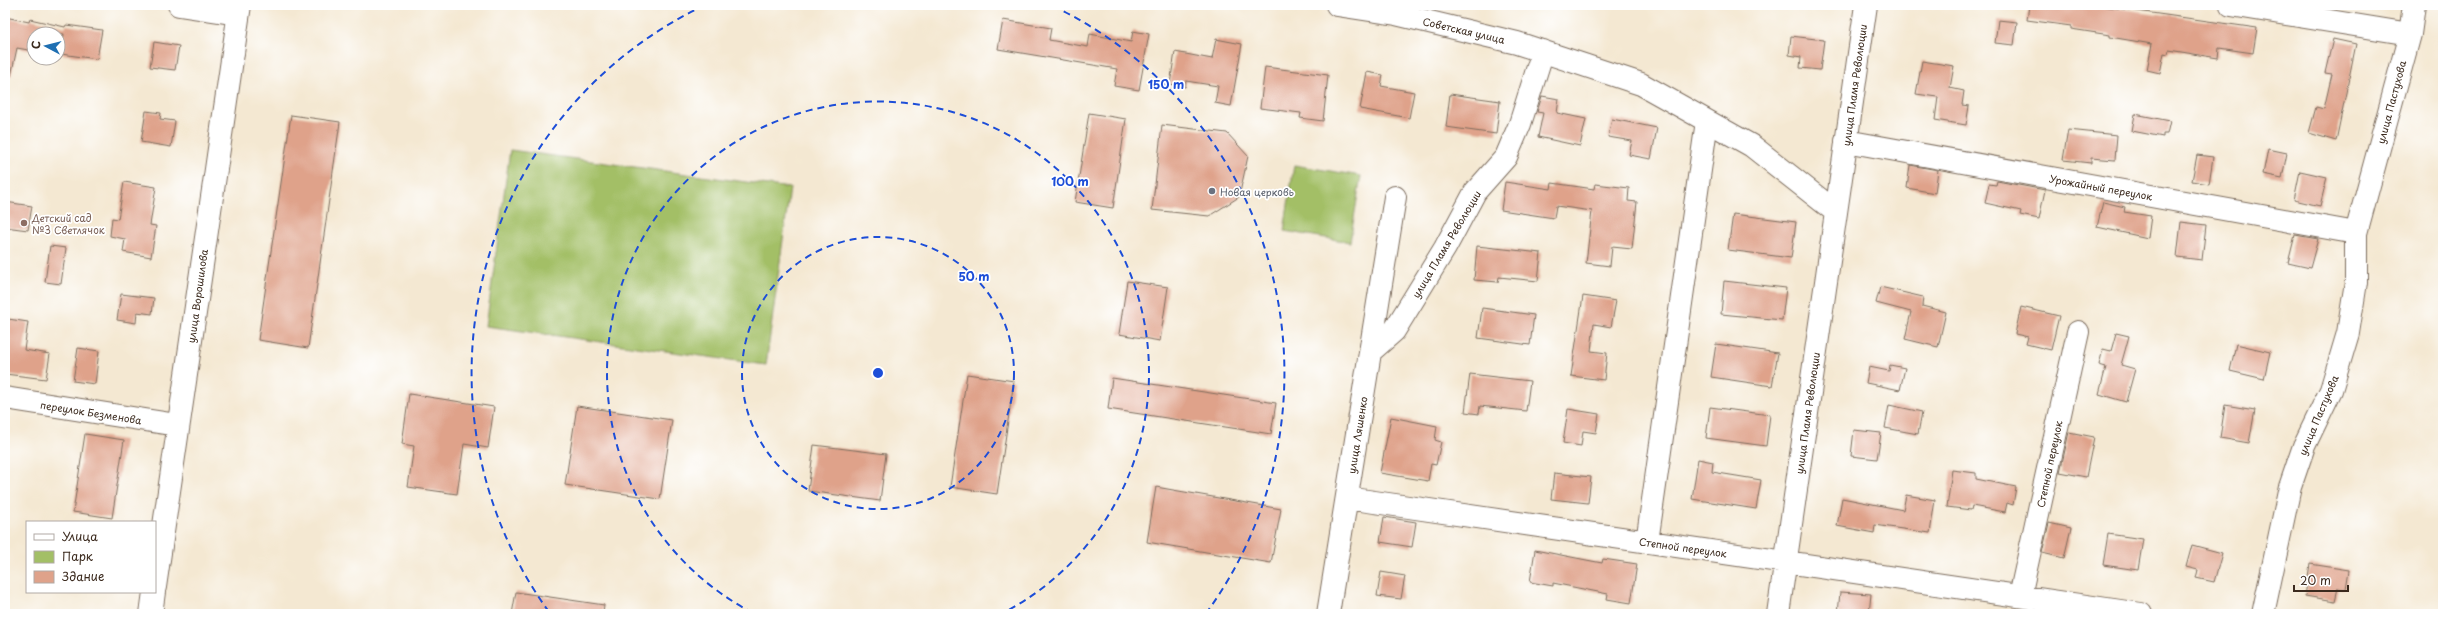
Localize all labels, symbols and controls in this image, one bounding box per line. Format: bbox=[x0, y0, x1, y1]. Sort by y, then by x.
street label: Советская улица bbox=[1421, 13, 1507, 47]
street label: улица Пламя Революции bbox=[1838, 23, 1870, 147]
north arrow bbox=[26, 26, 66, 66]
text: С bbox=[27, 40, 45, 50]
street label: улица Пастухова bbox=[2373, 58, 2410, 146]
text: 150 m bbox=[1148, 75, 1184, 93]
street label: Урожайный переулок bbox=[2048, 171, 2154, 204]
text: 100 m bbox=[1051, 172, 1089, 190]
place label: Новая церковь bbox=[1220, 184, 1294, 199]
marker: Новая церковь bbox=[1207, 186, 1217, 196]
street label: улица Пламя Революции bbox=[1408, 187, 1484, 301]
place label: Детский сад №3 Светлячок bbox=[31, 210, 105, 237]
marker: Детский сад №3 Светлячок bbox=[19, 218, 29, 228]
street label: улица Ворошилова bbox=[183, 247, 211, 344]
text: 50 m bbox=[958, 267, 990, 285]
street label: улица Пламя Революции bbox=[1791, 351, 1823, 475]
centre of rings bbox=[871, 366, 885, 380]
street label: улица Пастухова bbox=[2294, 372, 2343, 458]
street label: улица Ляшенко bbox=[1343, 395, 1371, 475]
street label: переулок Безменова bbox=[39, 397, 143, 429]
street label: Степной переулок bbox=[2032, 419, 2067, 509]
legend bbox=[26, 521, 156, 593]
text: Улица bbox=[62, 527, 98, 545]
street label: Степной переулок bbox=[1638, 533, 1728, 562]
text: Парк bbox=[62, 547, 94, 565]
text: Здание bbox=[62, 567, 104, 585]
scale bar bbox=[2294, 567, 2348, 593]
text: 20 m bbox=[2300, 571, 2331, 589]

